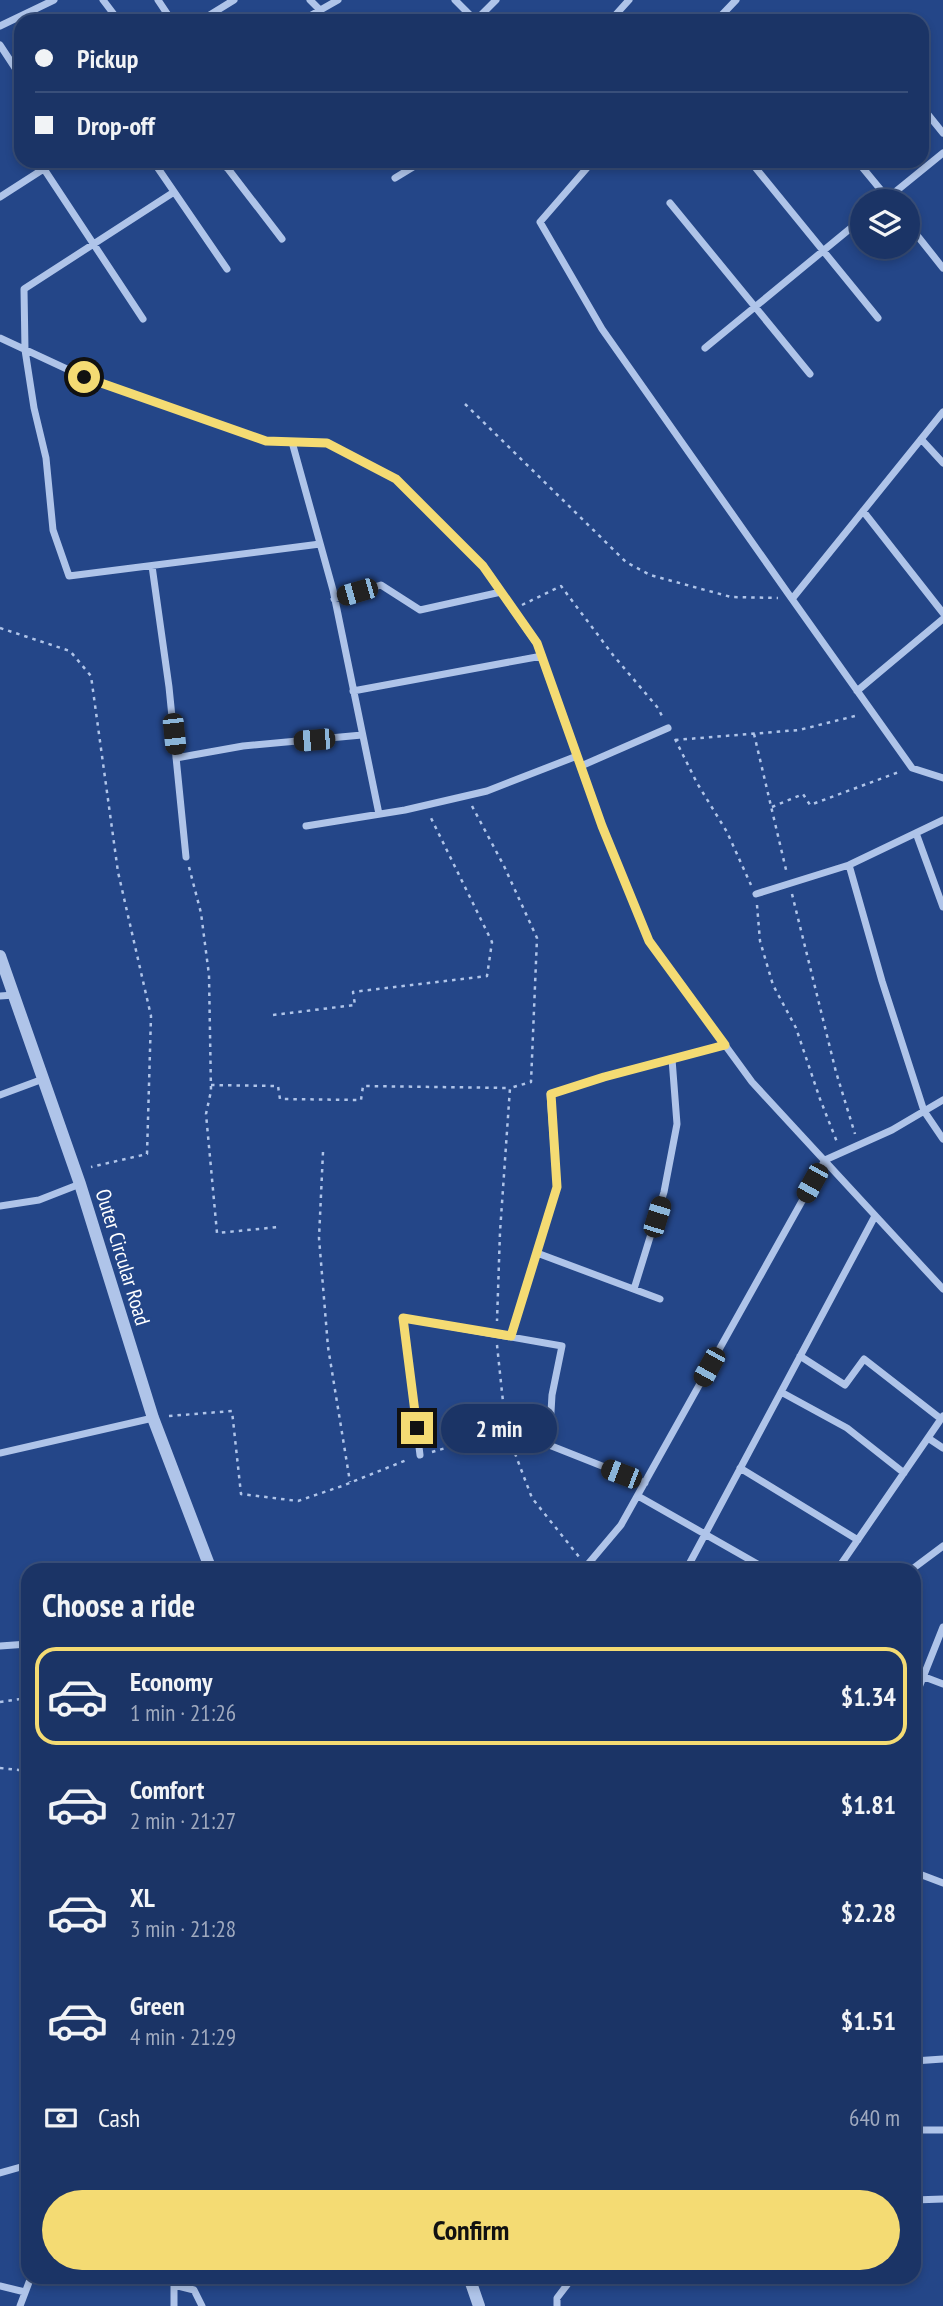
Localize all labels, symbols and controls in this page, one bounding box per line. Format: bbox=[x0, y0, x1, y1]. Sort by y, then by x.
text: Pickup bbox=[77, 42, 138, 75]
text: Drop-off bbox=[77, 109, 155, 142]
map controls bbox=[850, 189, 920, 259]
button: layers bbox=[850, 189, 920, 259]
route start bbox=[68, 361, 100, 393]
car bbox=[334, 576, 381, 608]
car bbox=[162, 712, 187, 756]
car bbox=[293, 728, 336, 752]
car bbox=[793, 1160, 832, 1206]
street label: Outer Circular Road bbox=[89, 1186, 157, 1328]
car bbox=[641, 1194, 674, 1240]
car bbox=[690, 1344, 729, 1390]
callout: 2 min bbox=[442, 1404, 557, 1452]
route end bbox=[401, 1412, 433, 1444]
text: 2 min bbox=[476, 1414, 522, 1443]
car bbox=[598, 1457, 645, 1491]
text: Choose a ride bbox=[42, 1584, 195, 1626]
icon: car bbox=[46, 1665, 109, 1728]
text: Economy bbox=[130, 1665, 212, 1698]
text: $1.34 bbox=[841, 1680, 896, 1713]
text: 1 min · 21:26 bbox=[130, 1698, 236, 1727]
icon: car bbox=[46, 1773, 109, 1836]
text: Comfort bbox=[130, 1773, 204, 1806]
text: $1.81 bbox=[841, 1788, 896, 1821]
text: 2 min · 21:27 bbox=[130, 1806, 236, 1835]
icon: car bbox=[46, 1881, 109, 1944]
text: XL bbox=[130, 1881, 155, 1914]
text: $2.28 bbox=[841, 1896, 896, 1929]
text: 3 min · 21:28 bbox=[130, 1914, 236, 1943]
icon: car bbox=[46, 1989, 109, 2052]
text: Green bbox=[130, 1989, 185, 2022]
text: $1.51 bbox=[841, 2004, 896, 2037]
text: 4 min · 21:29 bbox=[130, 2022, 236, 2051]
icon: cash bbox=[42, 2099, 80, 2137]
text: Cash bbox=[98, 2101, 140, 2134]
text: 640 m bbox=[849, 2103, 900, 2132]
button: Confirm bbox=[42, 2190, 900, 2270]

